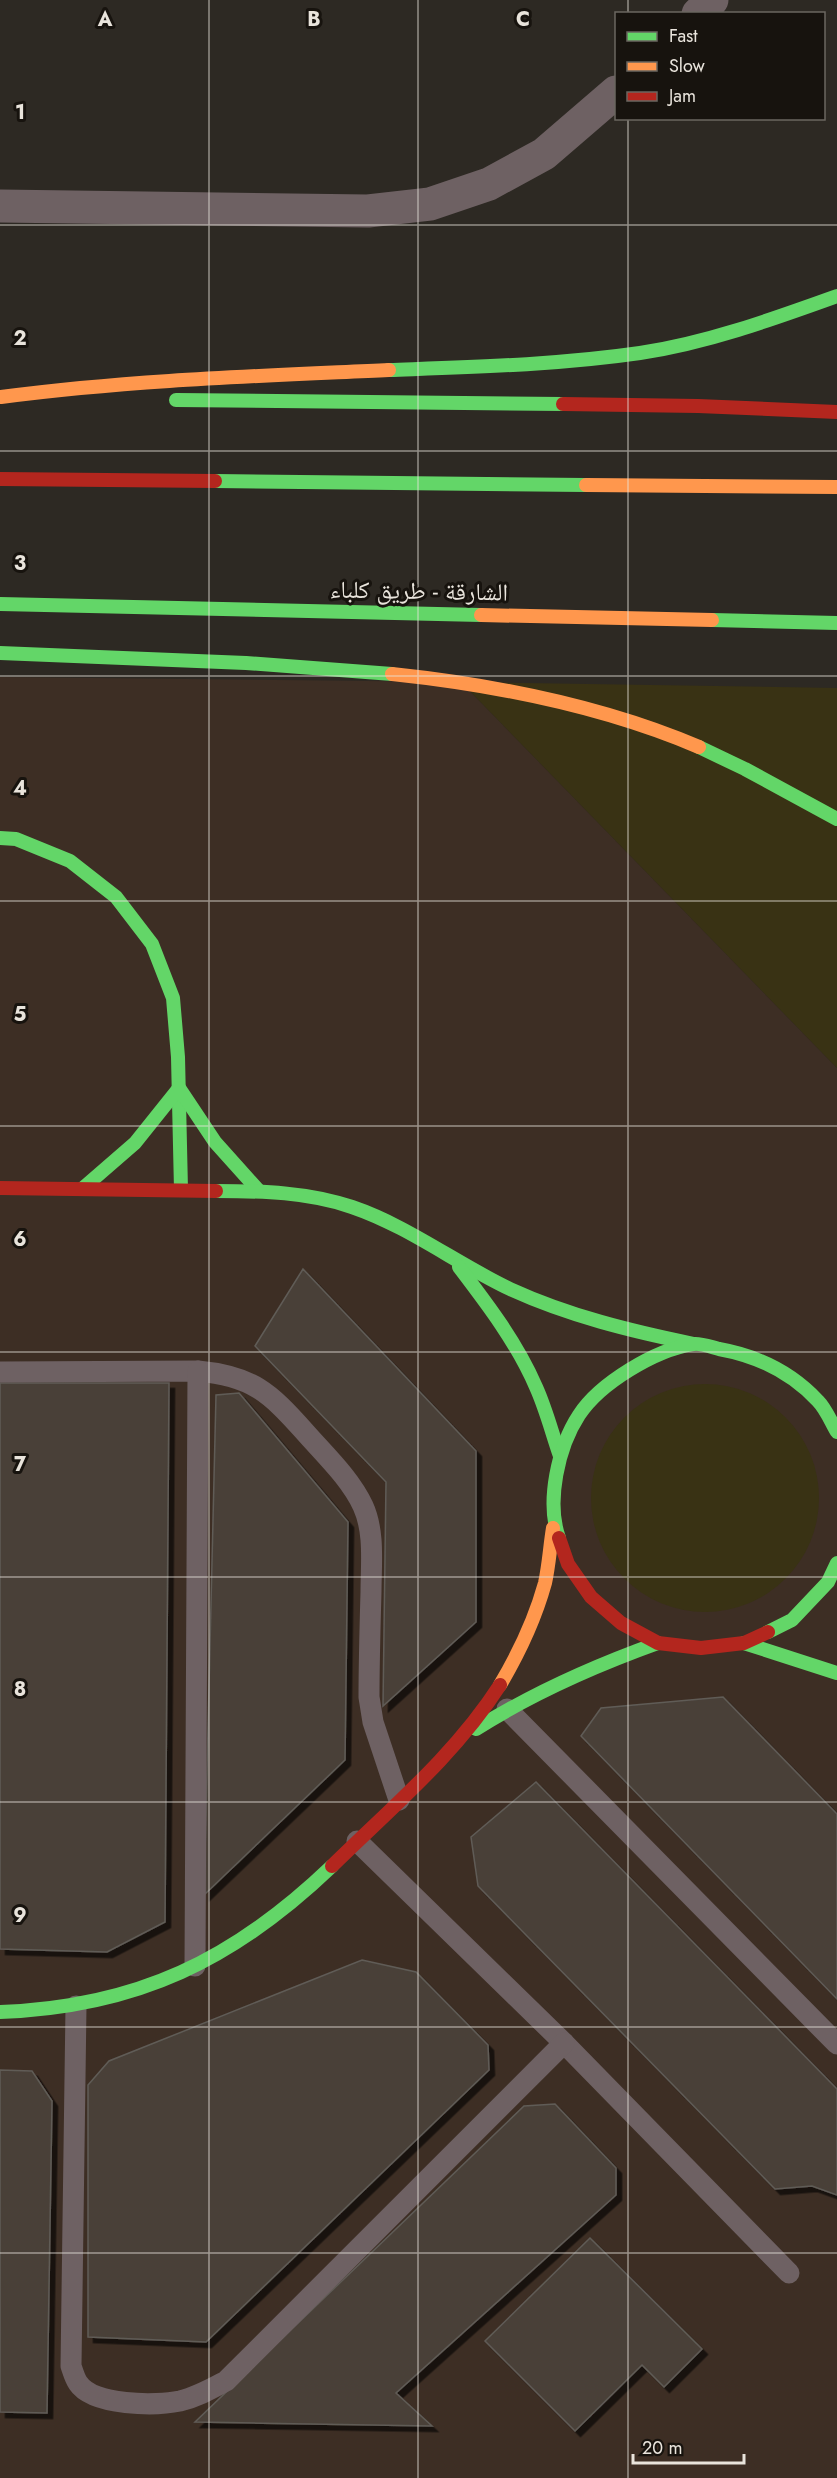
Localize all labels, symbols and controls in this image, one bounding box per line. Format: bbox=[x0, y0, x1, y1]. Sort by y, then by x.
text: A bbox=[97, 5, 113, 34]
text: B bbox=[307, 5, 321, 34]
text: C bbox=[516, 5, 530, 34]
legend bbox=[615, 12, 825, 120]
text: Fast bbox=[669, 23, 698, 49]
text: Slow bbox=[669, 53, 706, 79]
text: Jam bbox=[667, 83, 696, 109]
text: 1 bbox=[15, 98, 25, 127]
text: 2 bbox=[13, 324, 27, 353]
text: 3 bbox=[14, 549, 26, 578]
street label: الشارقة - طريق كلباء bbox=[330, 571, 508, 610]
text: 4 bbox=[13, 774, 27, 803]
text: 5 bbox=[14, 1000, 27, 1029]
text: 6 bbox=[13, 1225, 27, 1254]
text: 7 bbox=[14, 1450, 27, 1479]
text: 8 bbox=[14, 1675, 26, 1704]
text: 9 bbox=[13, 1901, 27, 1930]
scale bar bbox=[633, 2427, 744, 2465]
text: 20 m bbox=[642, 2435, 682, 2461]

